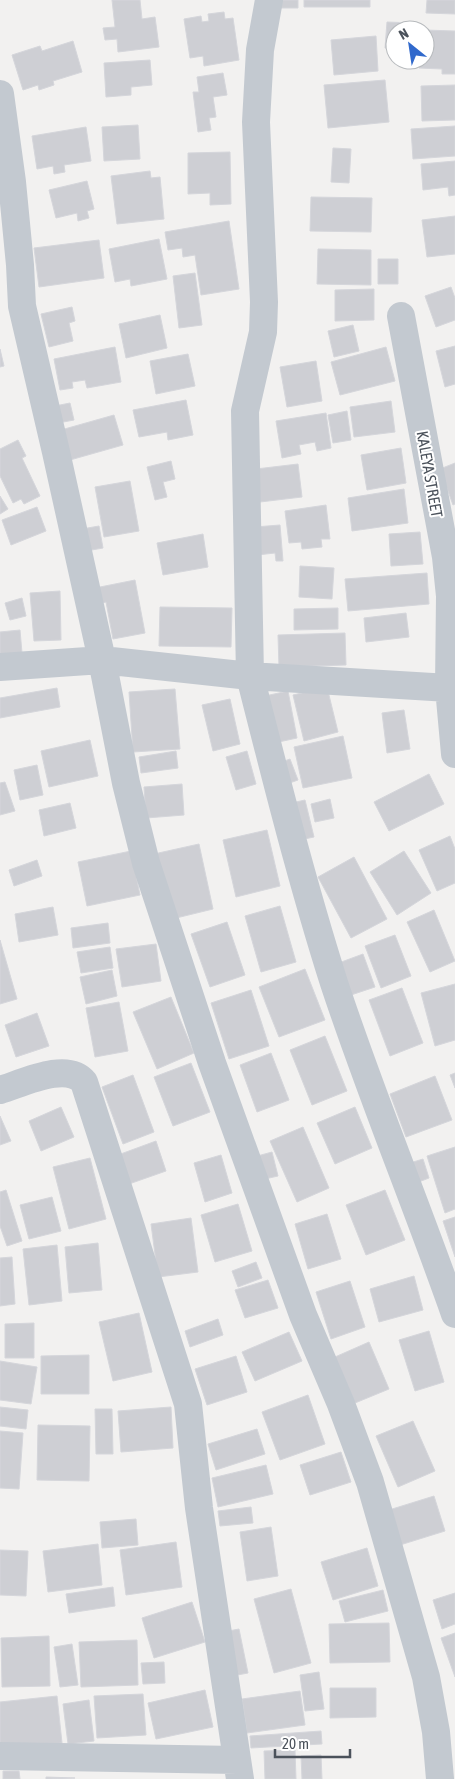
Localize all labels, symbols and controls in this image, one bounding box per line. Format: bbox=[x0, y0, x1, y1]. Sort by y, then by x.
north arrow bbox=[385, 20, 435, 70]
text: N bbox=[396, 25, 411, 43]
street label: KALEYA STREET bbox=[414, 429, 446, 519]
scale bar bbox=[275, 1726, 350, 1758]
text: 20 m bbox=[282, 1735, 309, 1752]

